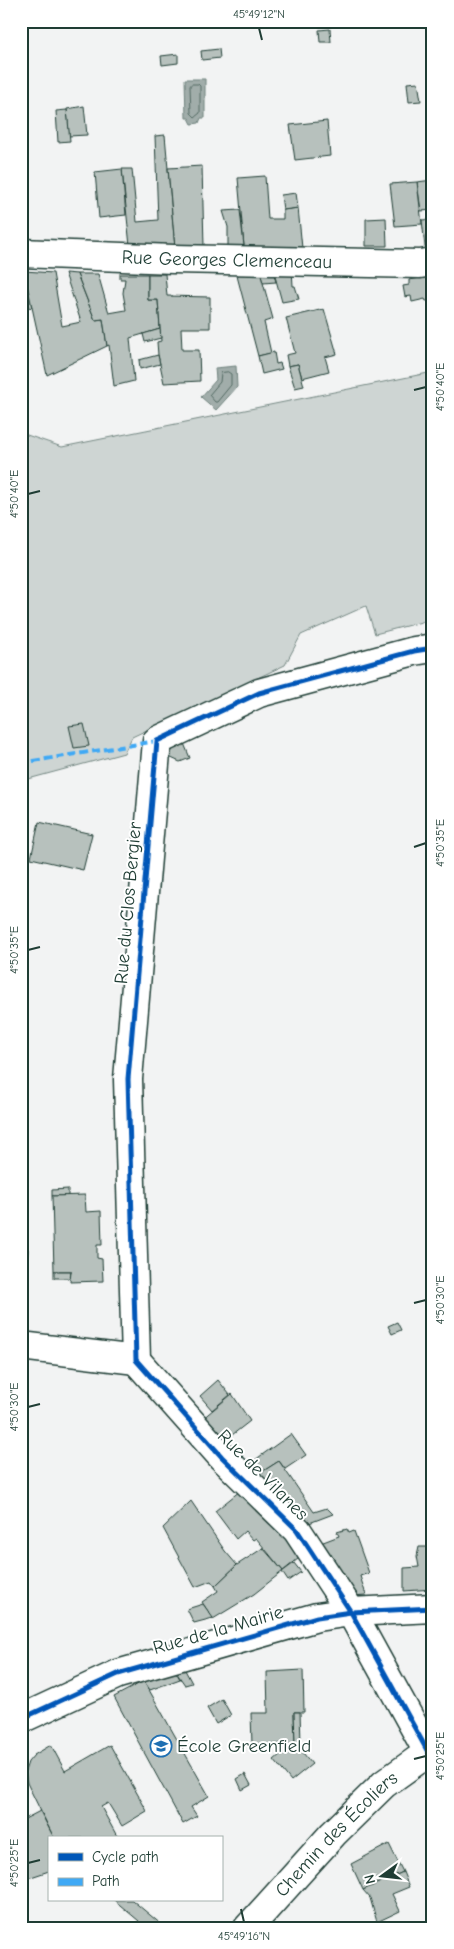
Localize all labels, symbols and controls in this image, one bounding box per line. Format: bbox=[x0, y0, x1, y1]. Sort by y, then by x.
text: 45°49'12"N bbox=[233, 7, 285, 21]
street label: Rue Georges Clemenceau bbox=[121, 246, 332, 273]
text: 4°50'40"E bbox=[433, 363, 447, 411]
text: 4°50'40"E bbox=[7, 470, 21, 518]
text: 4°50'35"E bbox=[433, 819, 447, 867]
street label: Rue du Clos Bergier bbox=[110, 821, 146, 985]
text: 4°50'35"E bbox=[7, 926, 21, 974]
text: 4°50'30"E bbox=[433, 1276, 447, 1324]
text: 4°50'30"E bbox=[7, 1383, 21, 1431]
street label: Rue de Vilanes bbox=[213, 1425, 313, 1525]
street label: Rue de la Mairie bbox=[150, 1601, 286, 1659]
text: 4°50'25"E bbox=[433, 1732, 447, 1780]
school or university icon: École Greenfield bbox=[149, 1734, 173, 1758]
place label: École Greenfield bbox=[177, 1735, 311, 1757]
street label: Chemin des Écoliers bbox=[271, 1767, 402, 1901]
legend bbox=[48, 1836, 222, 1902]
text: 4°50'25"E bbox=[7, 1839, 21, 1887]
text: Cycle path bbox=[92, 1848, 159, 1866]
north arrow bbox=[356, 1852, 406, 1902]
text: Path bbox=[92, 1872, 120, 1890]
text: N bbox=[361, 1873, 379, 1886]
text: 45°49'16"N bbox=[218, 1929, 270, 1943]

